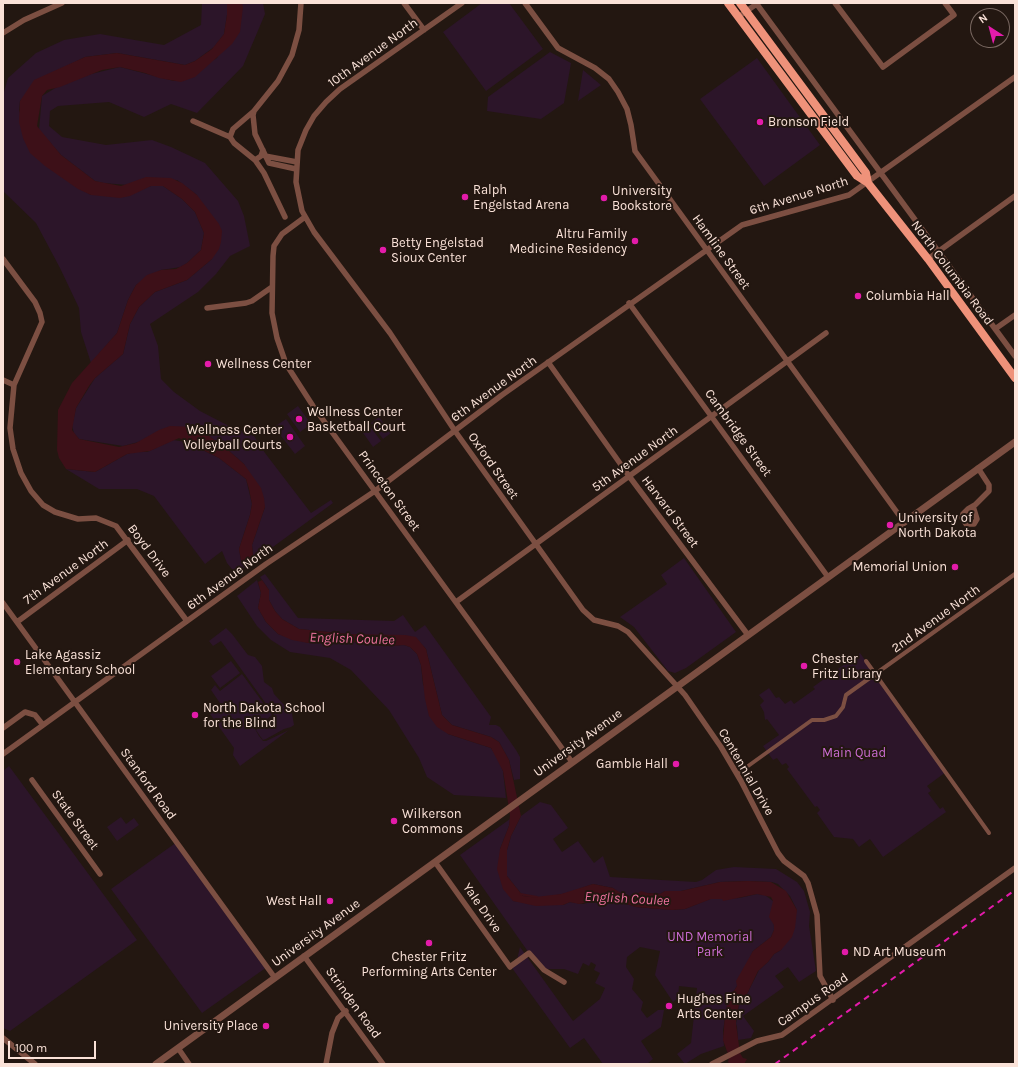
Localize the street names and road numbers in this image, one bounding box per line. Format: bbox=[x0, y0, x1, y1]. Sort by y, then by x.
street label: 10th Avenue North bbox=[325, 15, 421, 91]
street label: 6th Avenue North bbox=[748, 174, 850, 218]
street label: Hamline Street bbox=[689, 211, 753, 293]
street label: North Columbia Road bbox=[908, 218, 996, 328]
street label: 6th Avenue North bbox=[448, 353, 540, 425]
street label: Cambridge Street bbox=[701, 386, 775, 480]
street label: 5th Avenue North bbox=[589, 423, 681, 495]
street label: Oxford Street bbox=[464, 430, 522, 502]
street label: Princeton Street bbox=[355, 448, 423, 534]
street label: Harvard Street bbox=[638, 473, 702, 551]
street label: Boyd Drive bbox=[124, 521, 174, 581]
street label: 7th Avenue North bbox=[20, 536, 112, 608]
street label: 6th Avenue North bbox=[184, 541, 276, 613]
street label: 2nd Avenue North bbox=[889, 582, 983, 656]
street label: University Avenue bbox=[531, 706, 625, 780]
street label: Centennial Drive bbox=[715, 726, 777, 818]
street label: Stanford Road bbox=[117, 745, 179, 823]
street label: State Street bbox=[48, 787, 102, 853]
street label: Yale Drive bbox=[459, 880, 505, 936]
street label: University Avenue bbox=[269, 896, 363, 970]
street label: Strinden Road bbox=[322, 964, 384, 1042]
street label: Campus Road bbox=[775, 970, 851, 1030]

